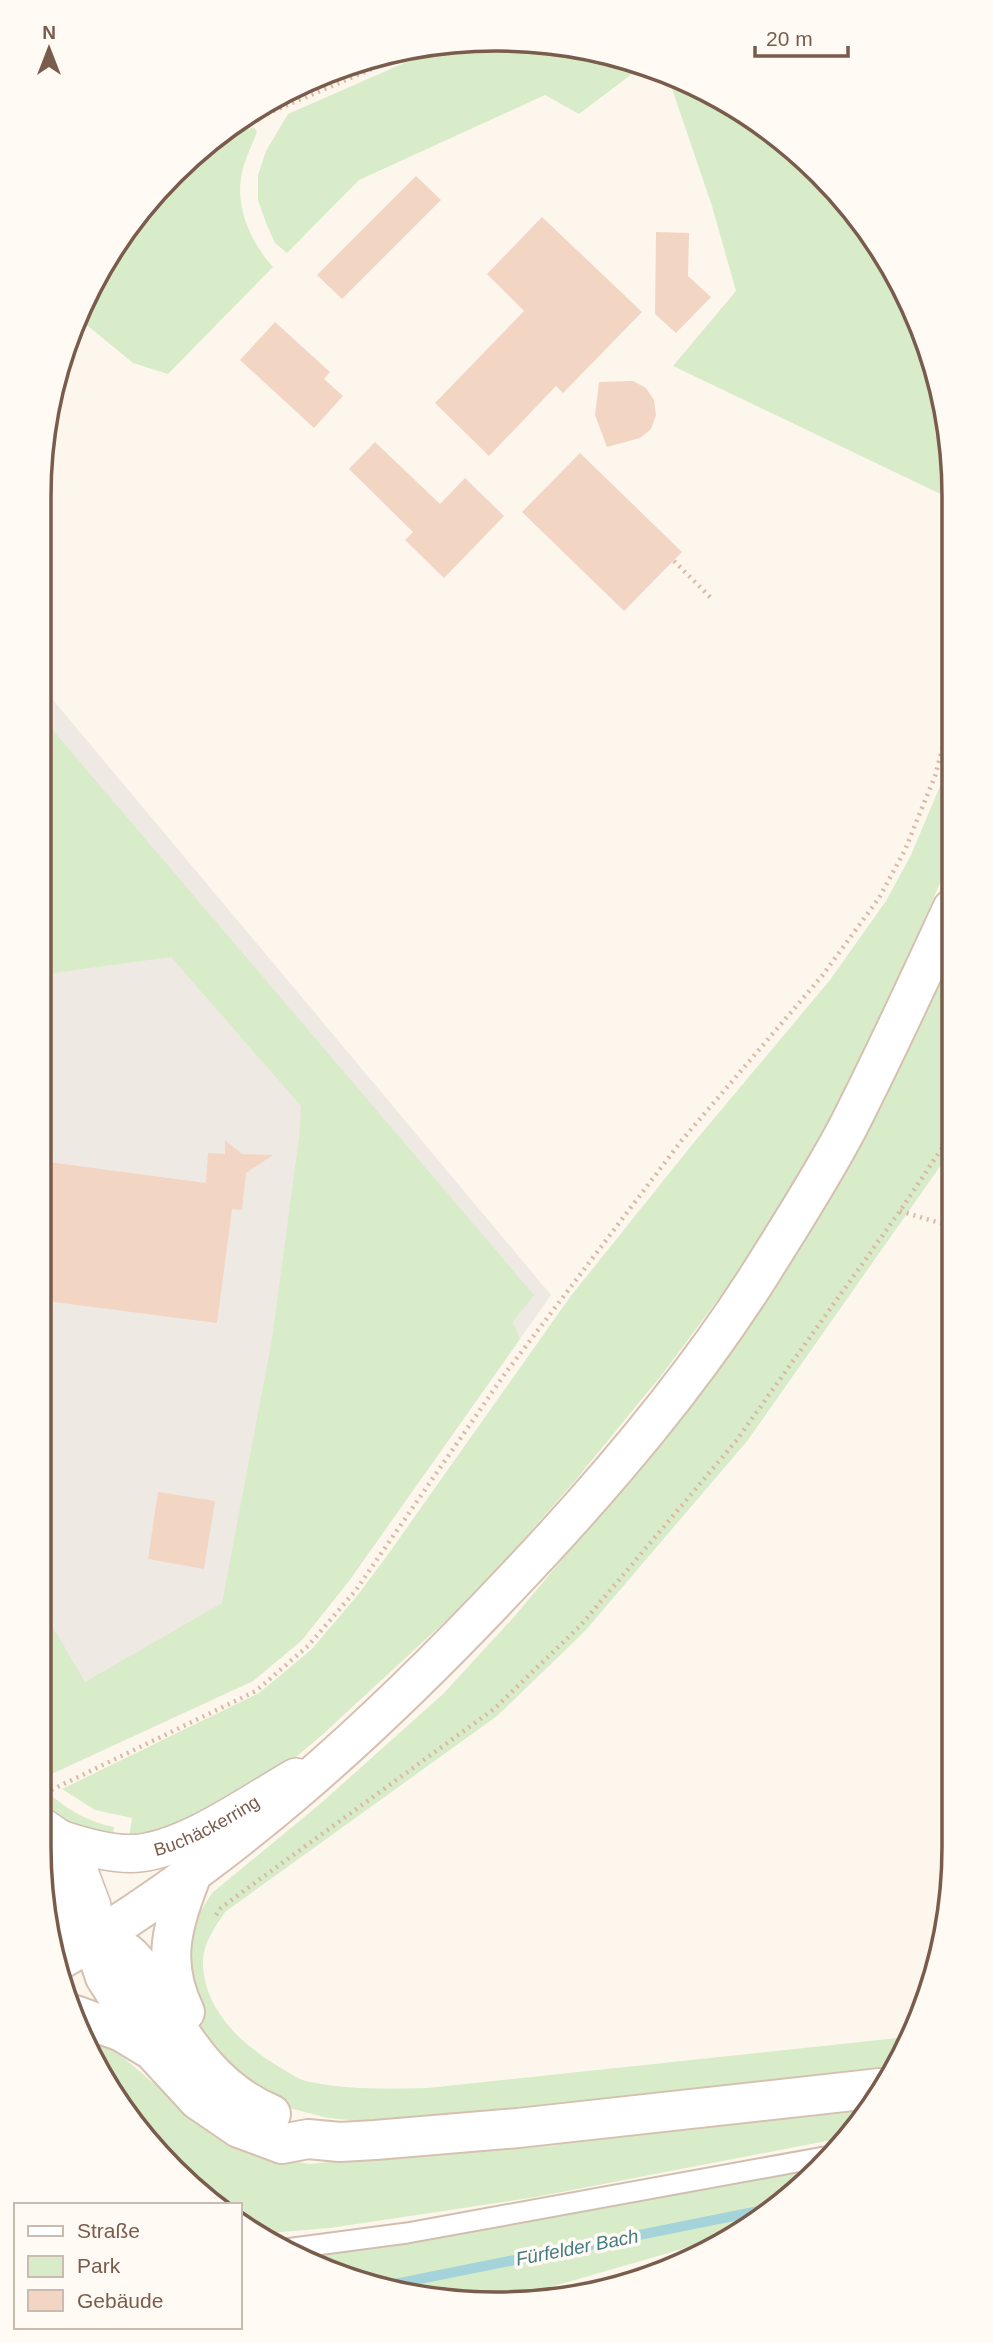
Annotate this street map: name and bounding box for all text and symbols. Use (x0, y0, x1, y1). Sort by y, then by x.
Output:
north arrow (14, 14, 84, 84)
scale bar (755, 14, 848, 58)
text: N (42, 22, 56, 43)
text: 20 m (766, 27, 813, 50)
street label: Buchäckerring (152, 1792, 263, 1860)
legend (14, 2203, 242, 2329)
text: Straße (77, 2219, 140, 2242)
water label: Fürfelder Bach (514, 2225, 640, 2270)
text: Park (77, 2254, 121, 2277)
text: Gebäude (77, 2289, 163, 2312)

